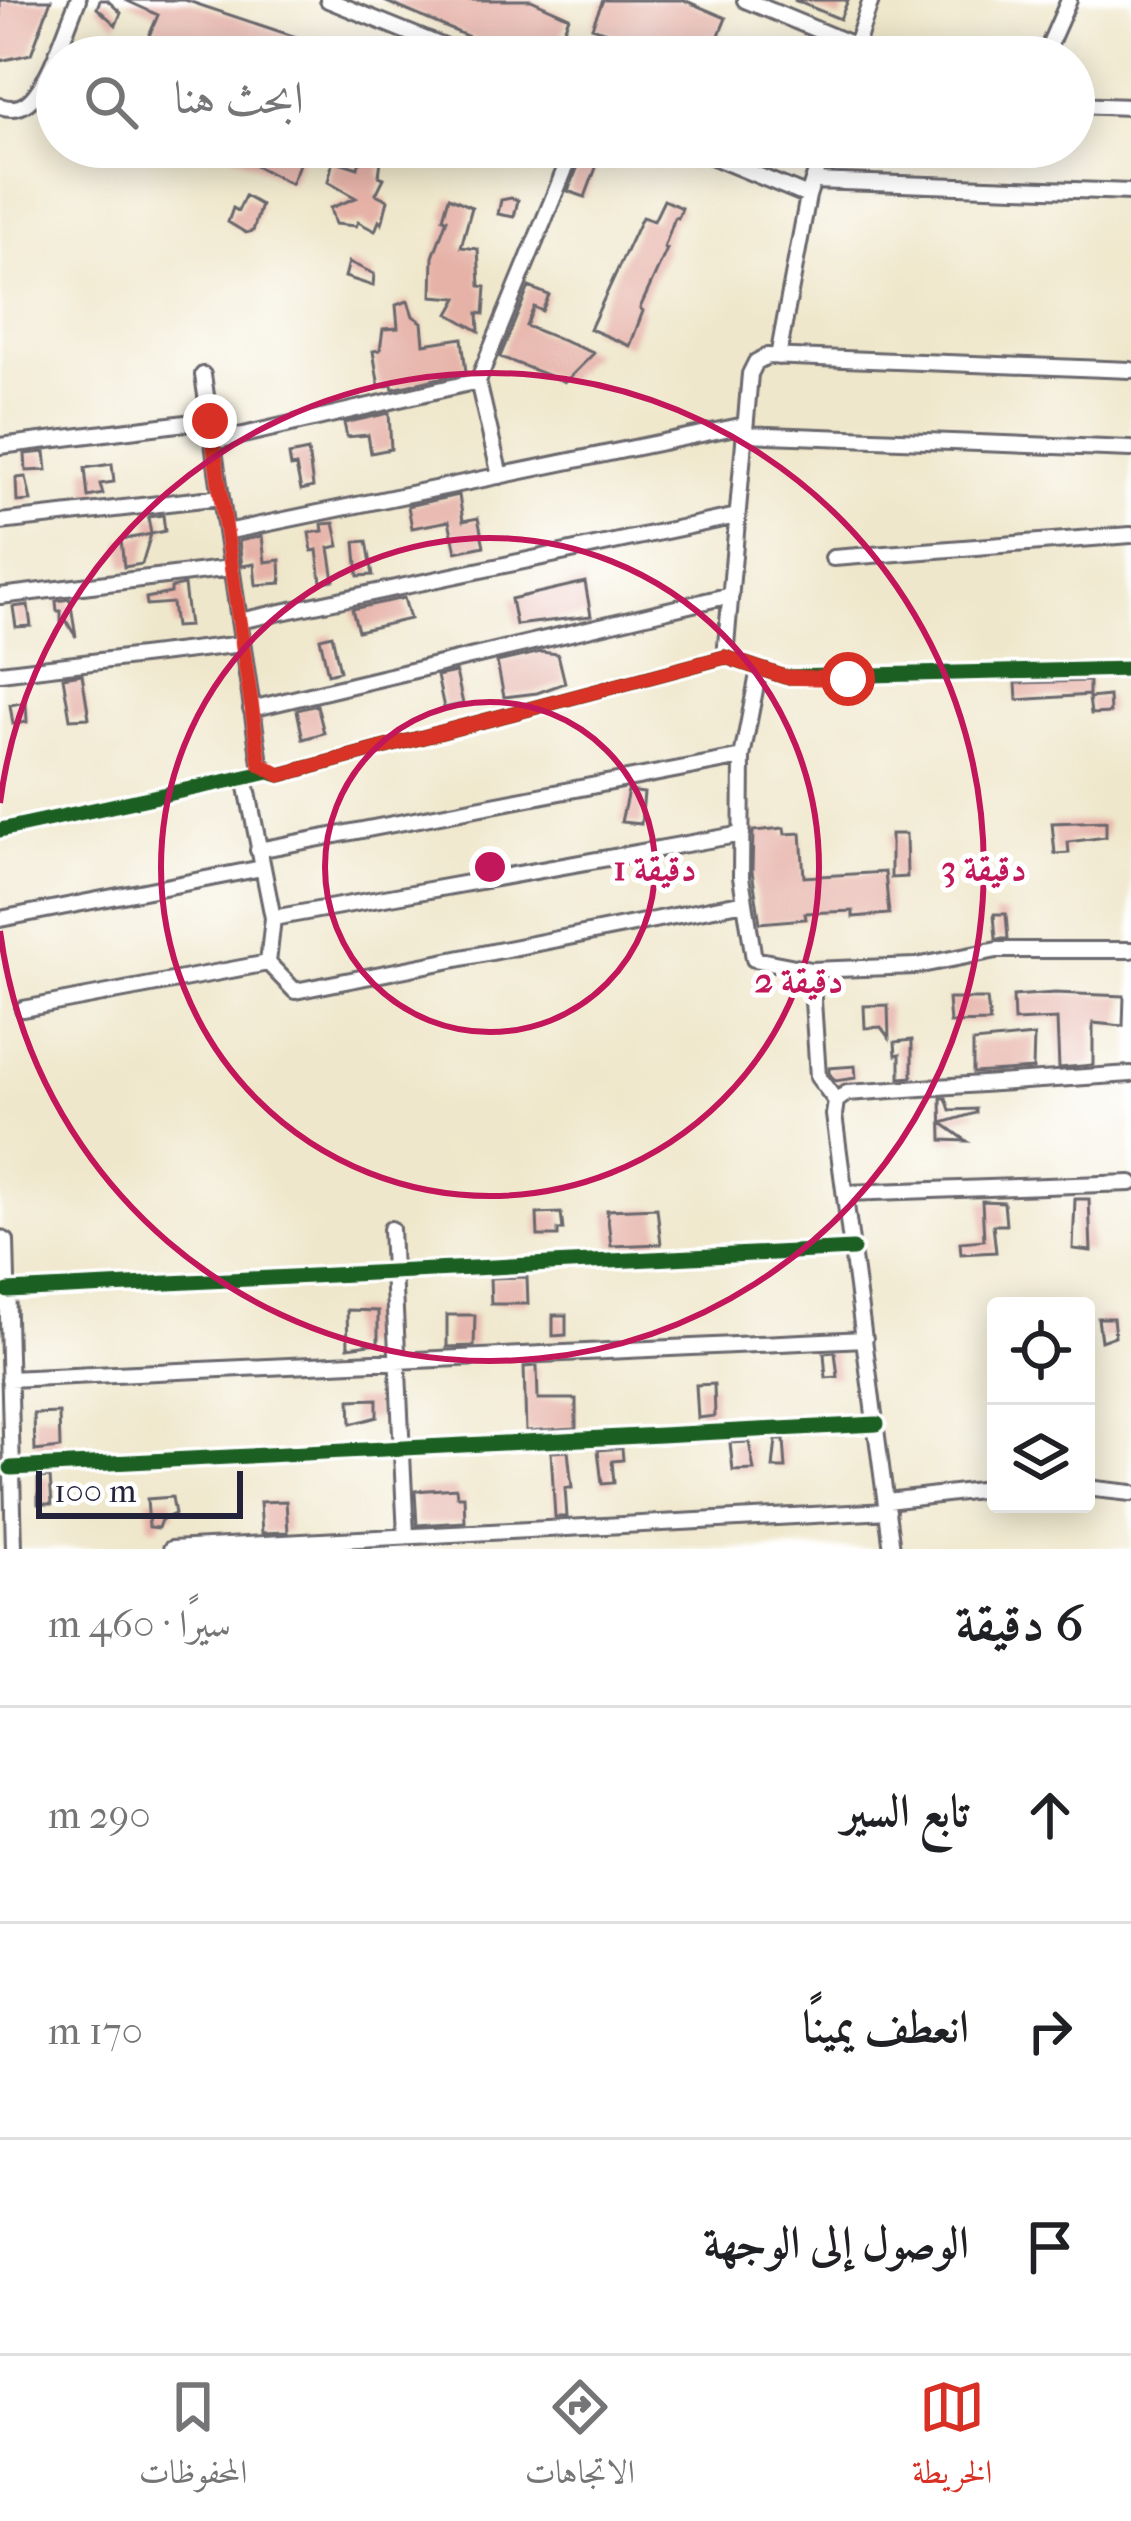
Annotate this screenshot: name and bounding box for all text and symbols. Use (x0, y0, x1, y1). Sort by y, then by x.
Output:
search box (36, 36, 1095, 168)
icon: search (78, 69, 144, 135)
text: ابحث هنا (174, 72, 304, 125)
route end (183, 394, 237, 448)
route start (821, 652, 875, 706)
centre of rings (469, 846, 511, 888)
text: 1 دقيقة (613, 847, 697, 889)
text: 3 دقيقة (941, 847, 1027, 889)
text: 2 دقيقة (754, 959, 844, 1001)
map controls (987, 1297, 1095, 1513)
button: locate (987, 1297, 1095, 1405)
button: layers (987, 1405, 1095, 1513)
scale bar (36, 1465, 243, 1518)
text: 100 m (54, 1472, 137, 1511)
text: 6 دقيقة (955, 1593, 1083, 1653)
text: سيرًا · 460 m (48, 1601, 231, 1647)
icon: ahead (1017, 1782, 1083, 1848)
text: تابع السير (842, 1785, 969, 1838)
text: 290 m (48, 1792, 151, 1838)
icon: right (1017, 1998, 1083, 2064)
text: انعطف يمينًا (803, 2001, 969, 2054)
text: 170 m (48, 2008, 143, 2054)
icon: arrive (1017, 2214, 1083, 2280)
text: الوصول إلى الوجهة (703, 2217, 969, 2270)
tab: المحفوظات (139, 2374, 247, 2504)
tab: الاتجاهات (525, 2374, 635, 2504)
tab: الخريطة (912, 2374, 992, 2504)

